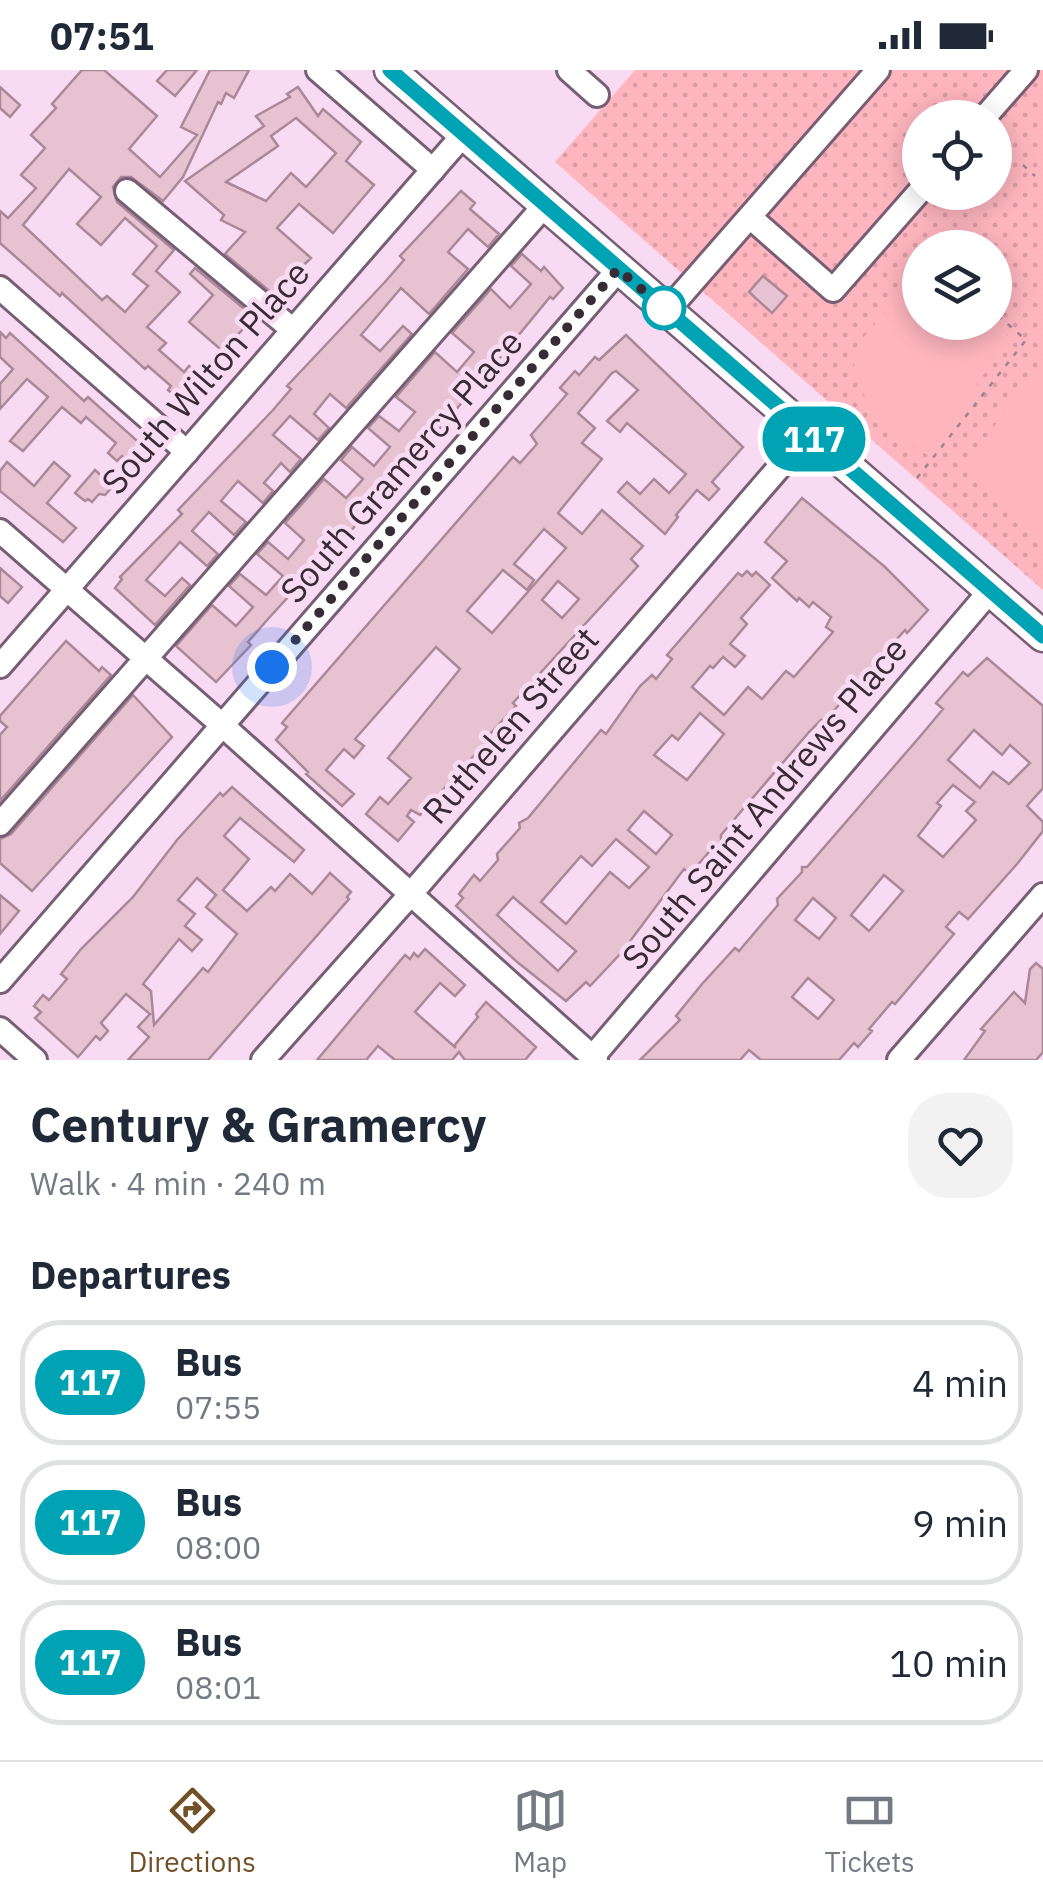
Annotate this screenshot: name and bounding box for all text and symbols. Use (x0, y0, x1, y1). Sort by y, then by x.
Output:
text: 07:51 (50, 11, 154, 60)
map controls (902, 100, 1012, 340)
button: locate (902, 100, 1012, 210)
button: layers (902, 230, 1012, 340)
street label: South Wilton Place (91, 250, 319, 504)
unlabelled marker (643, 287, 685, 329)
street label: South Gramercy Place (270, 320, 532, 612)
line badge: 117 (756, 406, 872, 472)
text: 117 (782, 416, 846, 462)
street label: Ruthelen Street (412, 617, 608, 833)
street label: South Saint Andrews Place (611, 627, 917, 979)
your location (247, 642, 297, 692)
text: Century & Gramercy (30, 1093, 486, 1155)
button: heart (908, 1093, 1013, 1198)
text: Walk · 4 min · 240 m (30, 1162, 326, 1204)
text: Departures (30, 1250, 231, 1299)
text: Bus (175, 1337, 242, 1386)
text: 4 min (912, 1358, 1008, 1407)
text: 117 (58, 1359, 122, 1405)
text: 07:55 (175, 1386, 261, 1428)
text: Bus (175, 1477, 242, 1526)
text: 9 min (912, 1498, 1008, 1547)
text: 117 (58, 1499, 122, 1545)
text: 08:00 (175, 1526, 261, 1568)
text: Bus (175, 1617, 242, 1666)
text: 10 min (889, 1638, 1008, 1687)
text: 117 (58, 1639, 122, 1685)
text: 08:01 (175, 1666, 261, 1708)
tab: Directions (128, 1783, 256, 1880)
tab: Map (513, 1783, 568, 1880)
tab: Tickets (824, 1783, 915, 1880)

